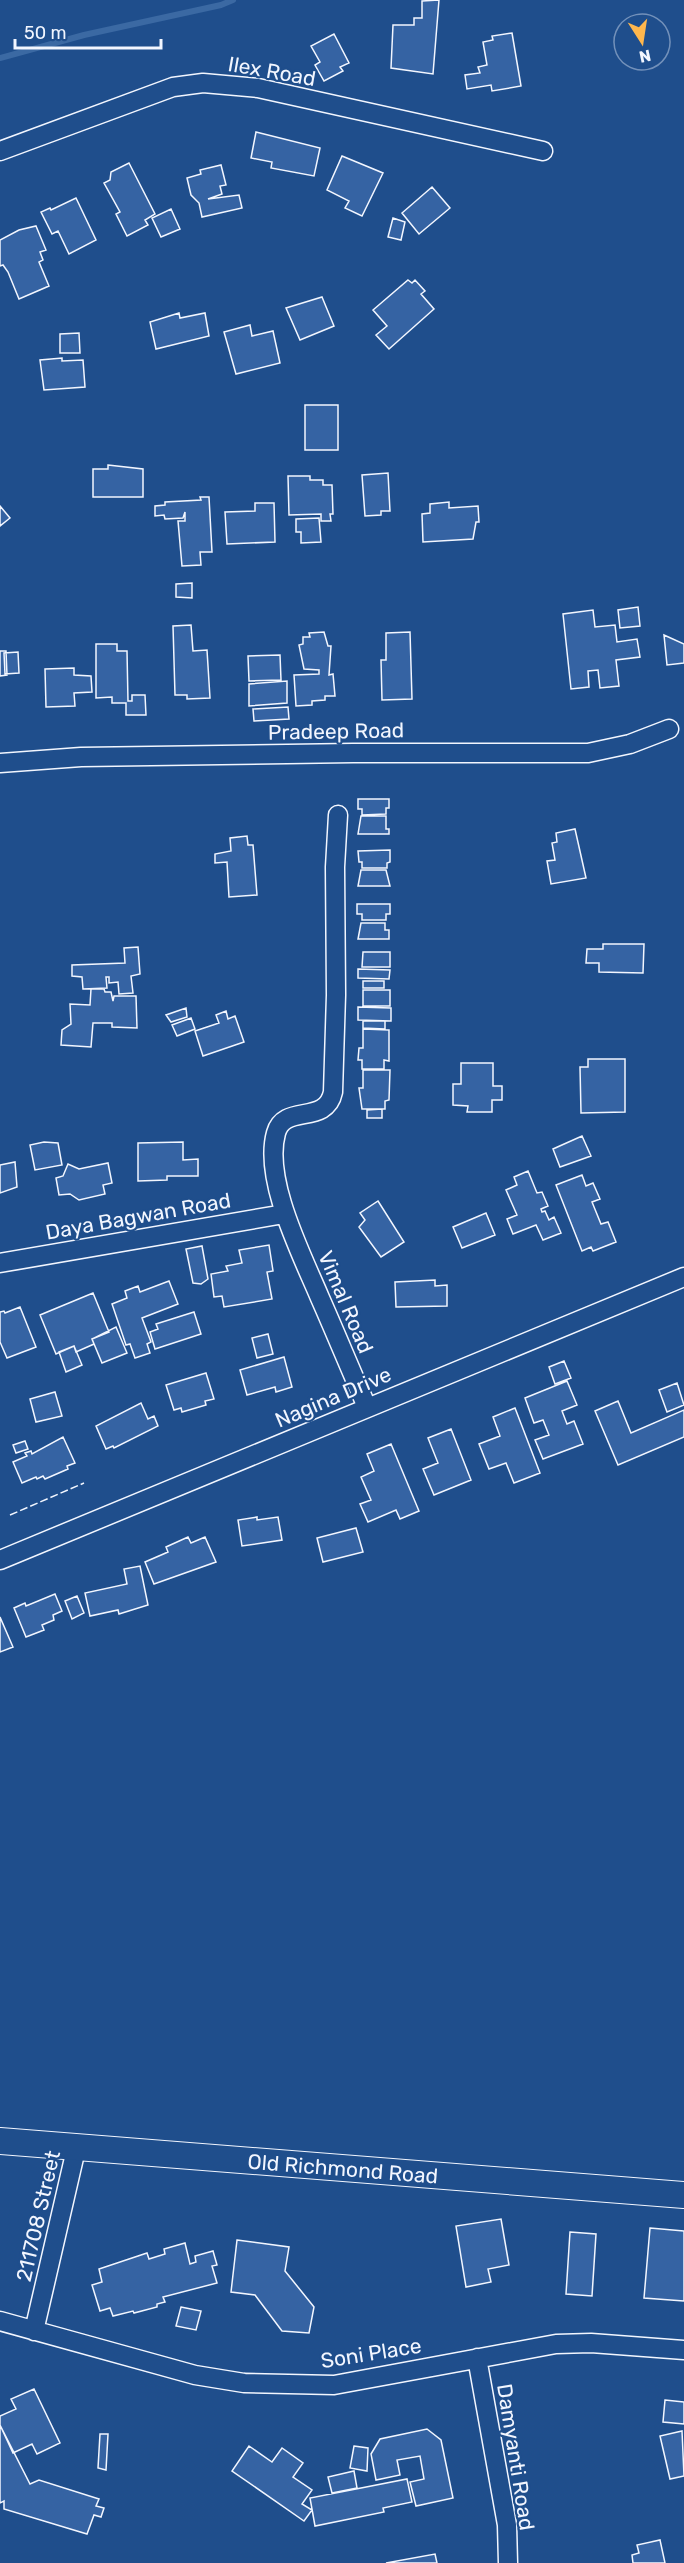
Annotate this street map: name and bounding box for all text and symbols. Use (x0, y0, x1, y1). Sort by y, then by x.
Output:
scale bar (15, 12, 160, 50)
north arrow (612, 12, 672, 72)
text: 50 m (24, 22, 67, 44)
text: N (637, 46, 653, 67)
street label: Ilex Road (226, 51, 318, 91)
street label: Pradeep Road (268, 717, 404, 745)
street label: Daya Bagwan Road (43, 1187, 233, 1245)
street label: Vimal Road (313, 1247, 379, 1357)
street label: Nagina Drive (271, 1361, 395, 1433)
street label: 211708 Street (11, 2148, 65, 2284)
street label: Old Richmond Road (247, 2148, 439, 2188)
street label: Soni Place (319, 2333, 423, 2373)
street label: Damyanti Road (492, 2382, 540, 2532)

